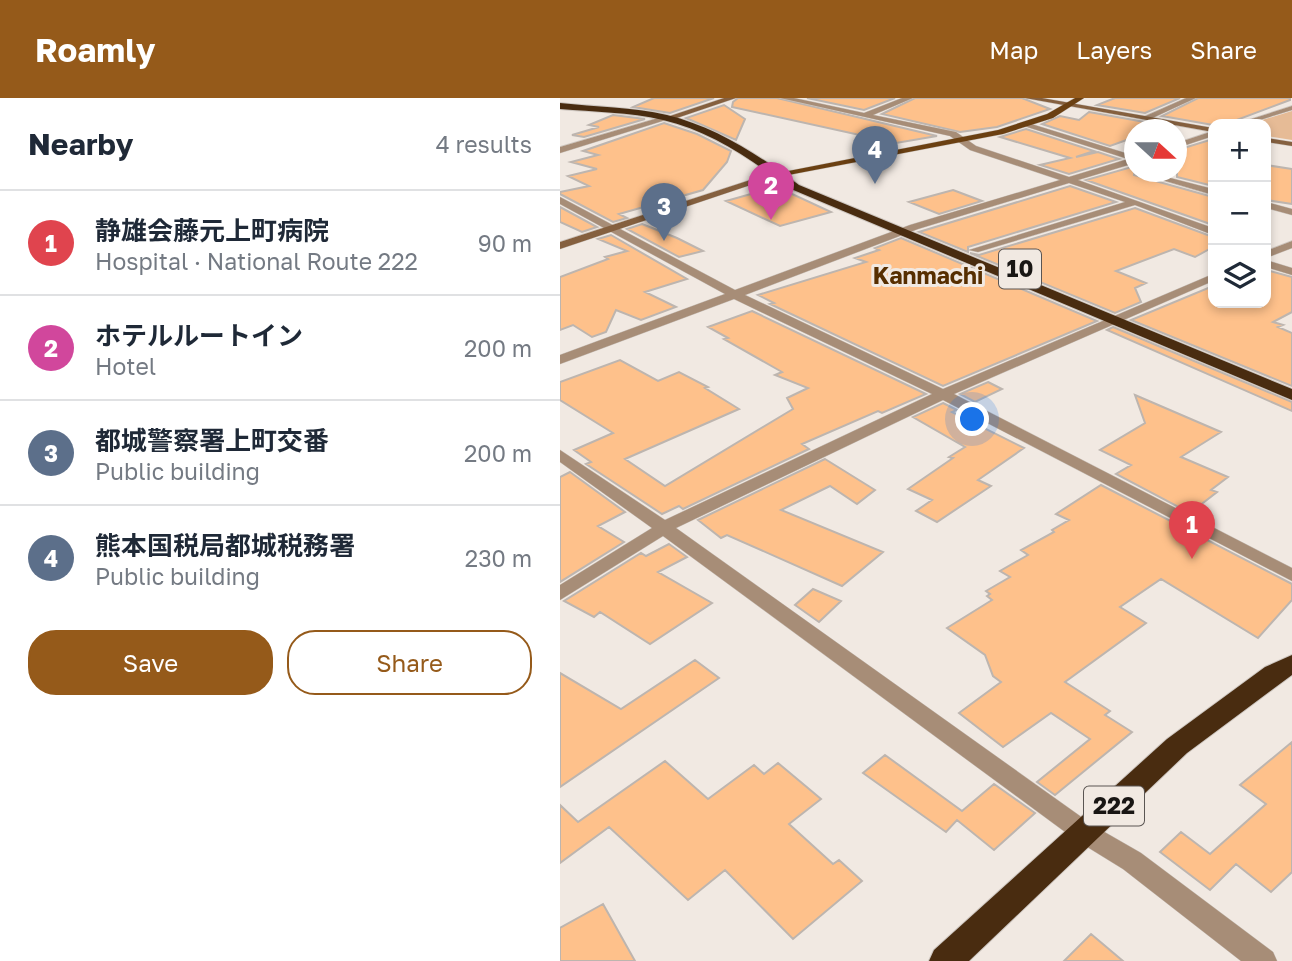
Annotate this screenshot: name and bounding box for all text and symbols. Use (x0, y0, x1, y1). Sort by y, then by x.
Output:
text: Roamly (35, 30, 155, 69)
text: Map (989, 35, 1038, 64)
text: Layers (1076, 35, 1152, 64)
text: Share (1190, 35, 1257, 64)
north arrow (1124, 119, 1187, 182)
map controls (1208, 119, 1271, 308)
button: + (1208, 119, 1271, 182)
text: Nearby (28, 126, 133, 162)
pin: 4 (852, 126, 898, 184)
text: 4 results (436, 130, 532, 158)
pin: 2 (748, 162, 794, 220)
button: − (1208, 182, 1271, 245)
pin: 3 (641, 183, 687, 241)
text: 静雄会藤元上町病院 (95, 215, 329, 246)
text: 1 (45, 229, 57, 257)
text: 90 m (478, 229, 532, 257)
button: layers (1208, 245, 1271, 308)
text: Hospital · National Route 222 (95, 247, 418, 275)
road number: 10 (999, 250, 1041, 288)
district label: Kanmachi (873, 261, 983, 289)
text: ホテルルートイン (95, 320, 303, 351)
text: 2 (44, 334, 58, 362)
text: 200 m (464, 334, 532, 362)
text: Hotel (95, 352, 156, 380)
your location (955, 402, 989, 436)
text: 都城警察署上町交番 (95, 425, 329, 456)
text: 3 (44, 439, 58, 467)
text: 200 m (464, 439, 532, 467)
text: Public building (95, 457, 260, 485)
pin: 1 (1169, 501, 1215, 559)
text: 熊本国税局都城税務署 (95, 530, 355, 561)
text: 4 (44, 544, 58, 572)
text: 230 m (465, 544, 532, 572)
text: Public building (95, 562, 260, 590)
button: Save (28, 630, 273, 695)
button: Share (287, 630, 532, 695)
road number: 222 (1084, 786, 1144, 826)

